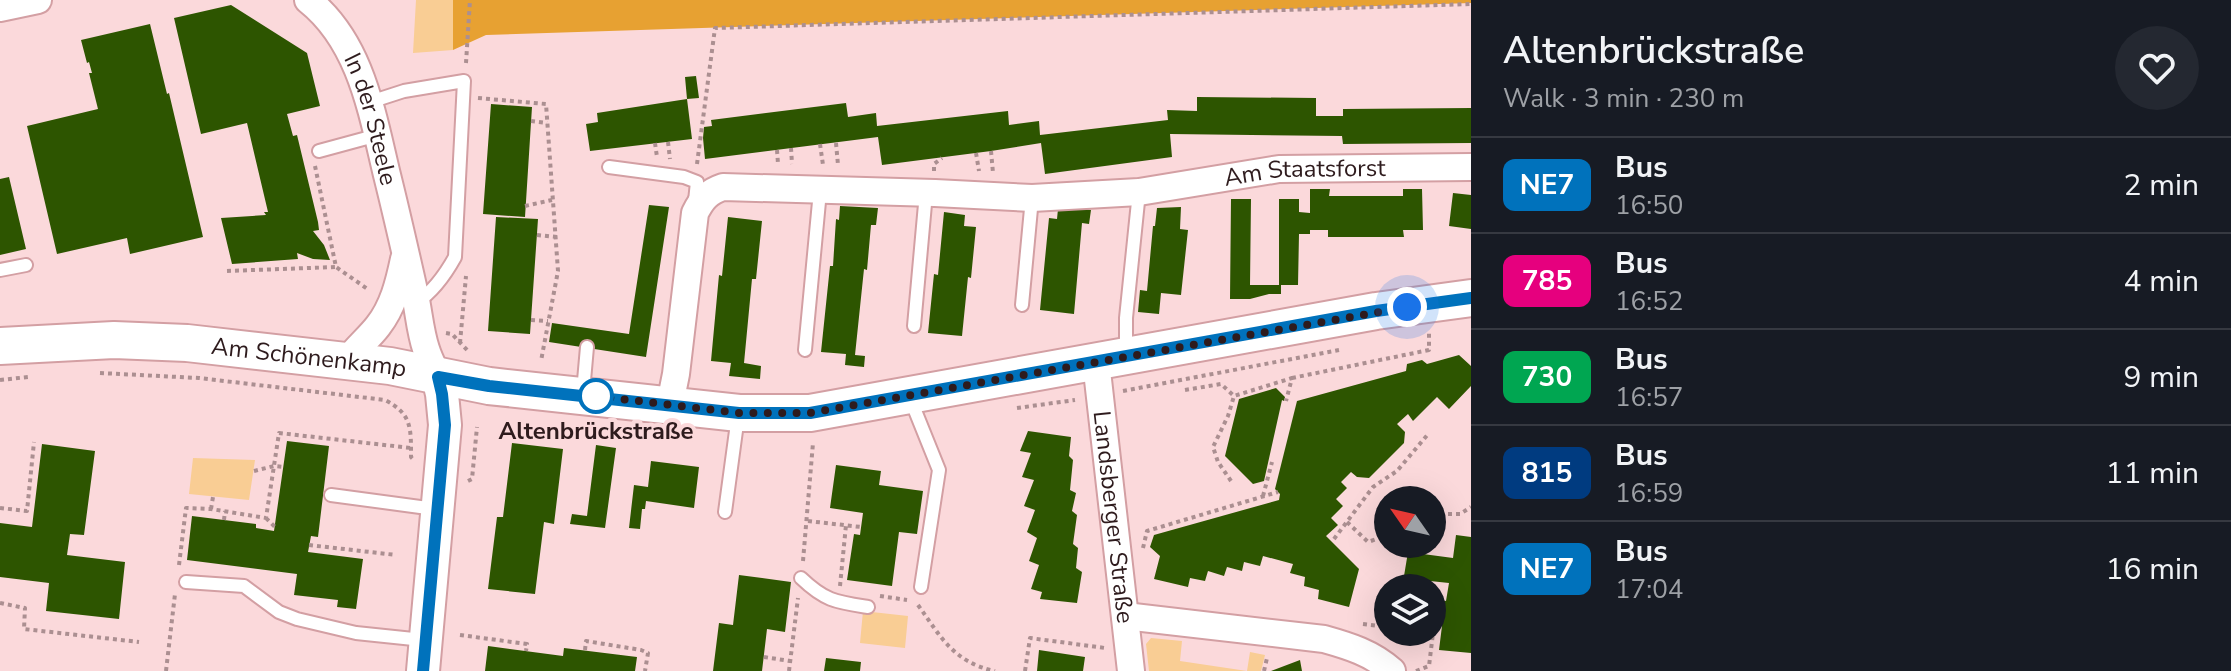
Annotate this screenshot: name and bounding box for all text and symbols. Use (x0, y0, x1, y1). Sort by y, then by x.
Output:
text: Altenbrückstraße (1503, 25, 1804, 76)
button: heart (2115, 26, 2199, 110)
street label: In der Steele (337, 48, 405, 189)
text: Walk · 3 min · 230 m (1503, 81, 1744, 116)
text: Bus (1615, 147, 1668, 188)
street label: Am Staatsforst (1222, 152, 1386, 194)
text: 2 min (2124, 165, 2199, 206)
text: NE7 (1520, 166, 1574, 204)
text: 16:50 (1615, 188, 1683, 223)
text: Bus (1615, 243, 1668, 284)
text: 4 min (2124, 261, 2199, 302)
text: 785 (1522, 262, 1572, 300)
text: 16:52 (1615, 284, 1683, 319)
your location (1387, 287, 1427, 327)
street label: Am Schönenkamp (210, 330, 409, 385)
text: Bus (1615, 339, 1668, 380)
text: 9 min (2124, 357, 2199, 398)
text: 730 (1522, 358, 1572, 396)
marker: Altenbrückstraße (579, 379, 613, 413)
text: 16:57 (1615, 380, 1683, 415)
street label: Landsberger Straße (1086, 409, 1141, 625)
place label: Altenbrückstraße (499, 415, 693, 447)
text: Bus (1615, 435, 1668, 476)
text: 11 min (2106, 453, 2199, 494)
text: 815 (1522, 454, 1572, 492)
text: 16:59 (1615, 476, 1683, 511)
north arrow (1374, 486, 1446, 558)
map controls (1374, 486, 1446, 646)
text: Bus (1615, 531, 1668, 572)
text: 16 min (2106, 549, 2199, 590)
text: NE7 (1520, 550, 1574, 588)
text: 17:04 (1615, 572, 1683, 607)
button: layers (1374, 574, 1446, 646)

